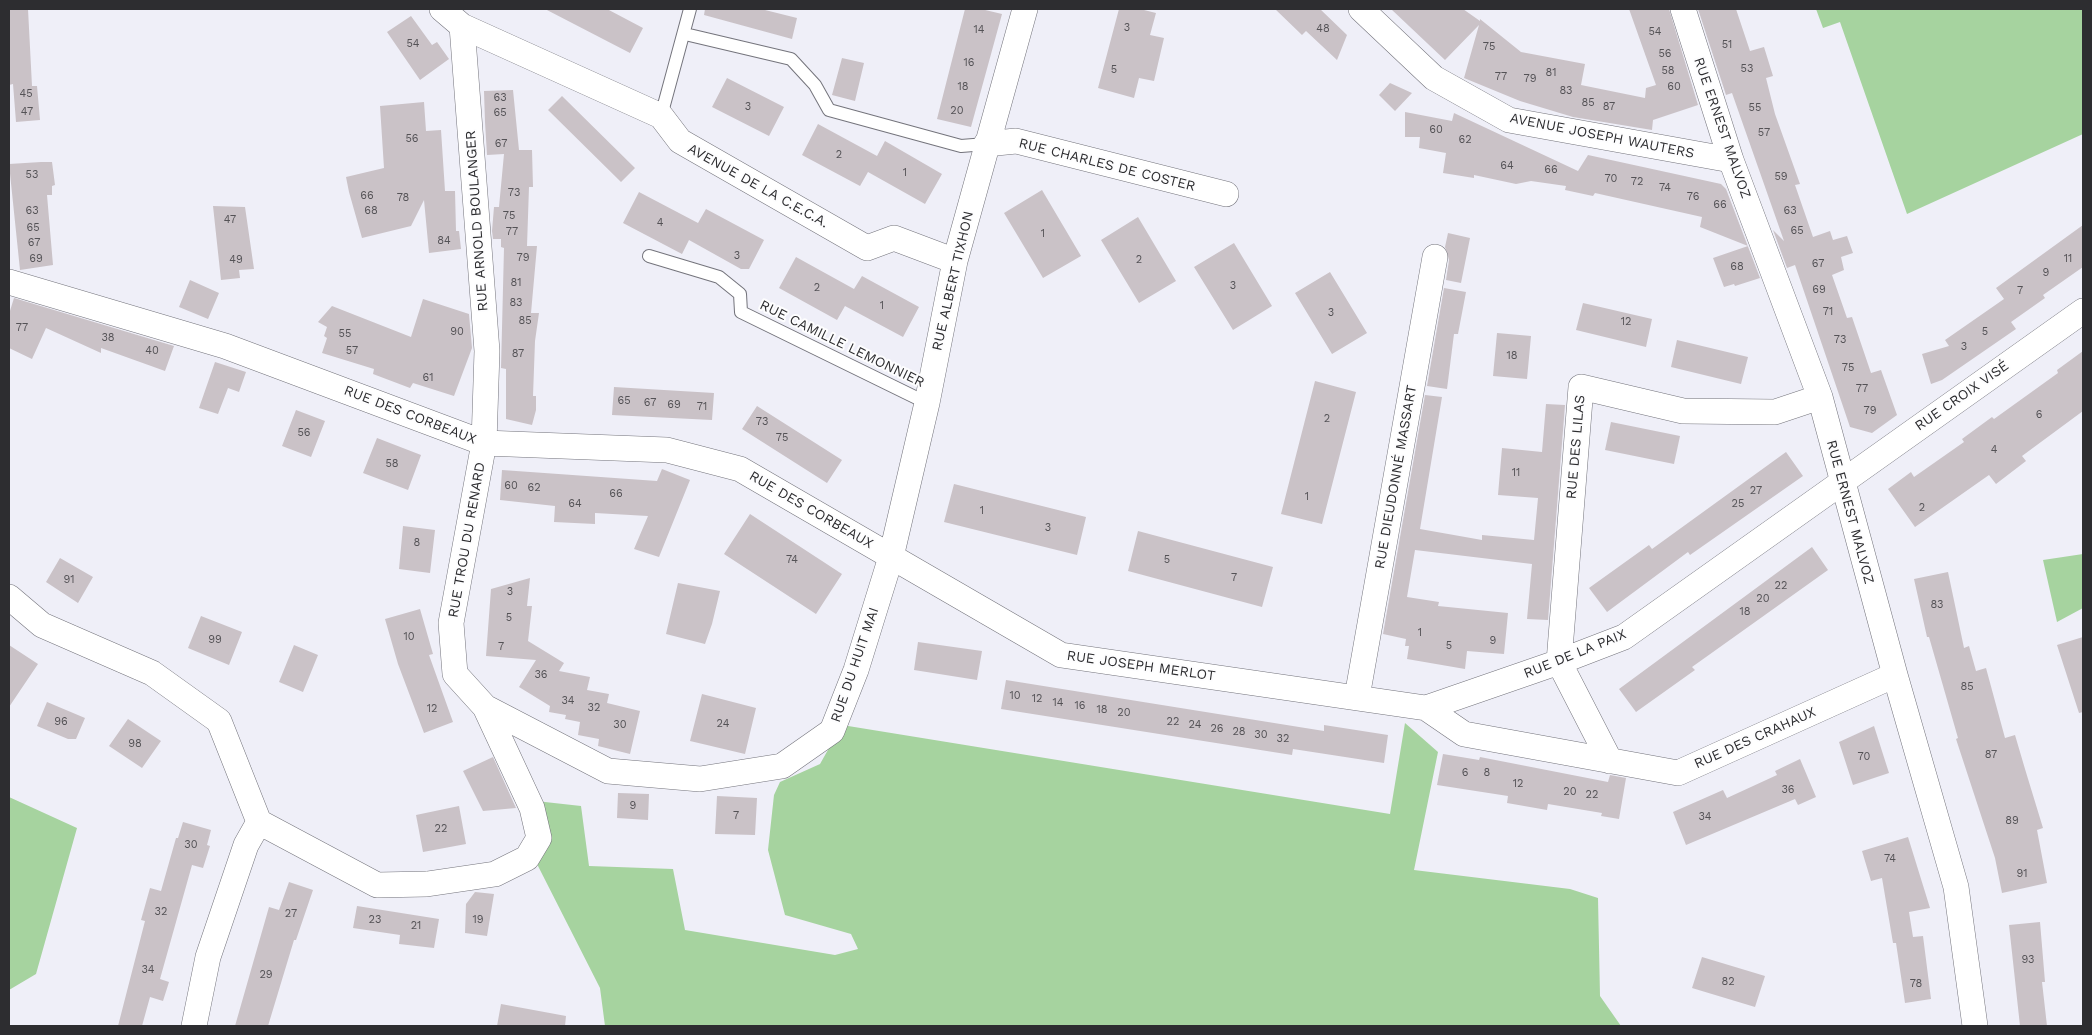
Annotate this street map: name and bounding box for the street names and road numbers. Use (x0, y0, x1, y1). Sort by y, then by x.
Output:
street label: RUE ERNEST MALVOZ (1690, 55, 1754, 201)
street label: AVENUE JOSEPH WAUTERS (1508, 110, 1696, 162)
street label: RUE ARNOLD BOULANGER (462, 130, 492, 312)
street label: RUE CHARLES DE COSTER (1017, 135, 1197, 195)
street label: AVENUE DE LA C.E.C.A. (685, 140, 831, 232)
street label: RUE ALBERT TIXHON (929, 209, 977, 353)
street label: RUE CAMILLE LEMONNIER (757, 297, 927, 391)
street label: RUE CROIX VISÉ (1912, 357, 2012, 435)
street label: RUE DES CORBEAUX (341, 382, 479, 448)
street label: RUE DIEUDONNÉ MASSART (1372, 384, 1420, 570)
street label: RUE DES LILAS (1563, 394, 1589, 500)
street label: RUE ERNEST MALVOZ (1823, 438, 1877, 586)
street label: RUE TROU DU RENARD (445, 461, 489, 619)
street label: RUE DES CORBEAUX (746, 468, 876, 552)
street label: RUE DU HUIT MAI (827, 605, 883, 725)
street label: RUE DE LA PAIX (1521, 626, 1629, 682)
street label: RUE JOSEPH MERLOT (1066, 647, 1216, 685)
street label: RUE DES CRAHAUX (1692, 704, 1818, 772)

